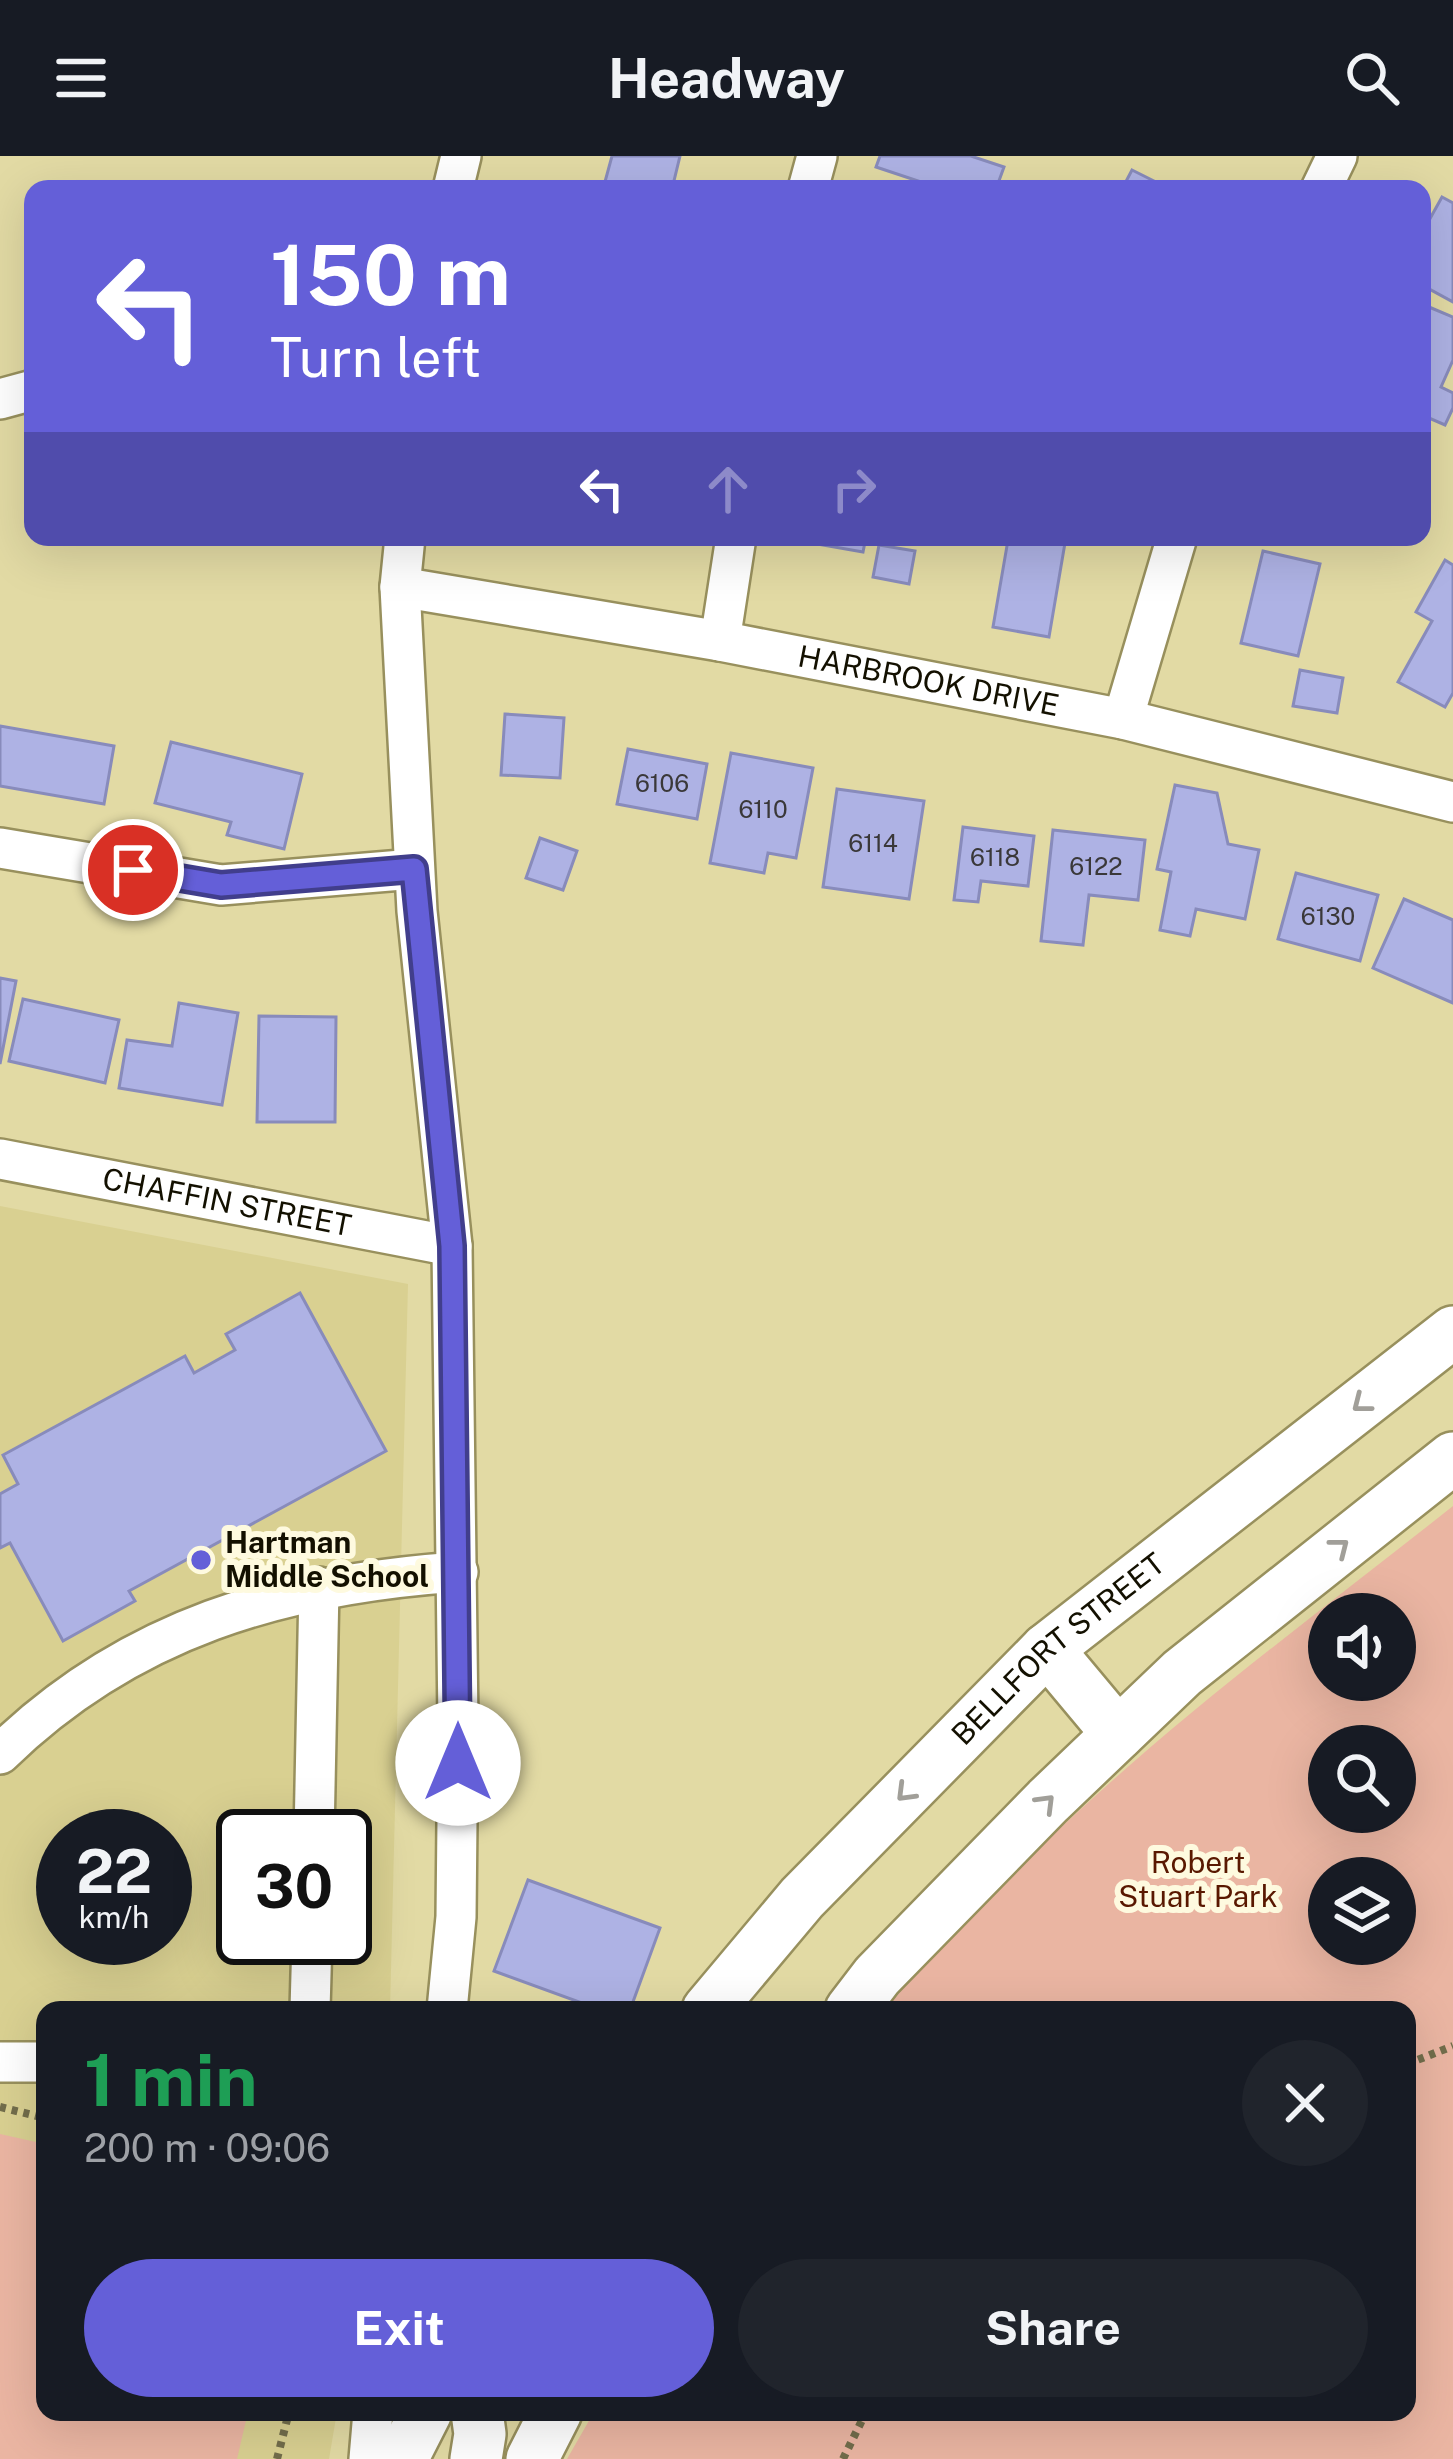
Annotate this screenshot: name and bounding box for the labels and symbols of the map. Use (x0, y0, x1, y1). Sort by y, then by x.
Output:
street label: HARBROOK DRIVE (795, 638, 1062, 723)
house number: 6106 (635, 769, 689, 797)
house number: 6110 (738, 795, 788, 823)
pin (82, 819, 184, 921)
house number: 6114 (848, 829, 898, 857)
house number: 6118 (970, 843, 1020, 871)
house number: 6122 (1069, 852, 1123, 880)
house number: 6130 (1301, 902, 1355, 930)
street label: CHAFFIN STREET (100, 1160, 355, 1243)
one-way arrow (1352, 1390, 1374, 1411)
place label: Hartman Middle School (225, 1524, 429, 1594)
one-way arrow (1327, 1540, 1349, 1562)
street label: BELLFORT STREET (944, 1545, 1172, 1752)
marker: Hartman Middle School (188, 1547, 214, 1573)
position arrow (395, 1700, 521, 1826)
one-way arrow (897, 1779, 919, 1801)
one-way arrow (1032, 1795, 1054, 1817)
speed limit sign: 30 (216, 1809, 372, 1965)
park label: Robert Stuart Park (1118, 1844, 1278, 1914)

